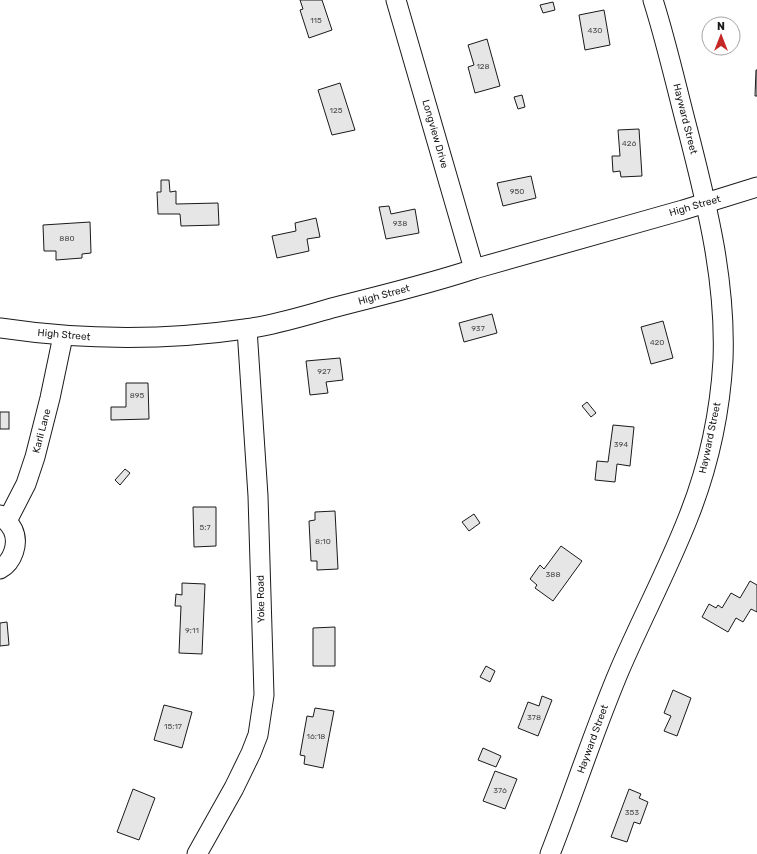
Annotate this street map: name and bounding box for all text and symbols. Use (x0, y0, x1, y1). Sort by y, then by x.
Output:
house number: 115 (310, 16, 322, 25)
north arrow (701, 16, 741, 56)
text: N (717, 20, 725, 33)
house number: 430 (588, 26, 602, 35)
house number: 128 (476, 62, 490, 71)
street label: Hayward Street (670, 82, 700, 156)
street label: Longview Drive (419, 98, 451, 170)
house number: 125 (330, 106, 343, 115)
house number: 426 (622, 139, 636, 148)
house number: 950 (510, 187, 524, 196)
street label: High Street (668, 193, 722, 219)
house number: 938 (393, 219, 407, 228)
house number: 880 (59, 234, 75, 243)
street label: High Street (357, 282, 411, 308)
house number: 937 (471, 324, 485, 333)
street label: High Street (37, 327, 91, 343)
house number: 420 (650, 338, 664, 347)
house number: 927 (317, 367, 331, 376)
house number: 895 (130, 391, 145, 400)
street label: Hayward Street (697, 401, 723, 475)
street label: Karli Lane (30, 407, 54, 454)
house number: 394 (614, 440, 628, 449)
house number: 5;7 (199, 523, 211, 532)
house number: 8;10 (315, 537, 331, 546)
house number: 388 (546, 570, 560, 579)
street label: Yoke Road (255, 575, 267, 623)
house number: 9;11 (185, 626, 199, 635)
street label: Hayward Street (575, 703, 611, 775)
house number: 378 (527, 713, 541, 722)
house number: 15;17 (164, 722, 182, 731)
house number: 16;18 (307, 732, 325, 741)
house number: 376 (493, 786, 507, 795)
house number: 353 (625, 808, 639, 817)

